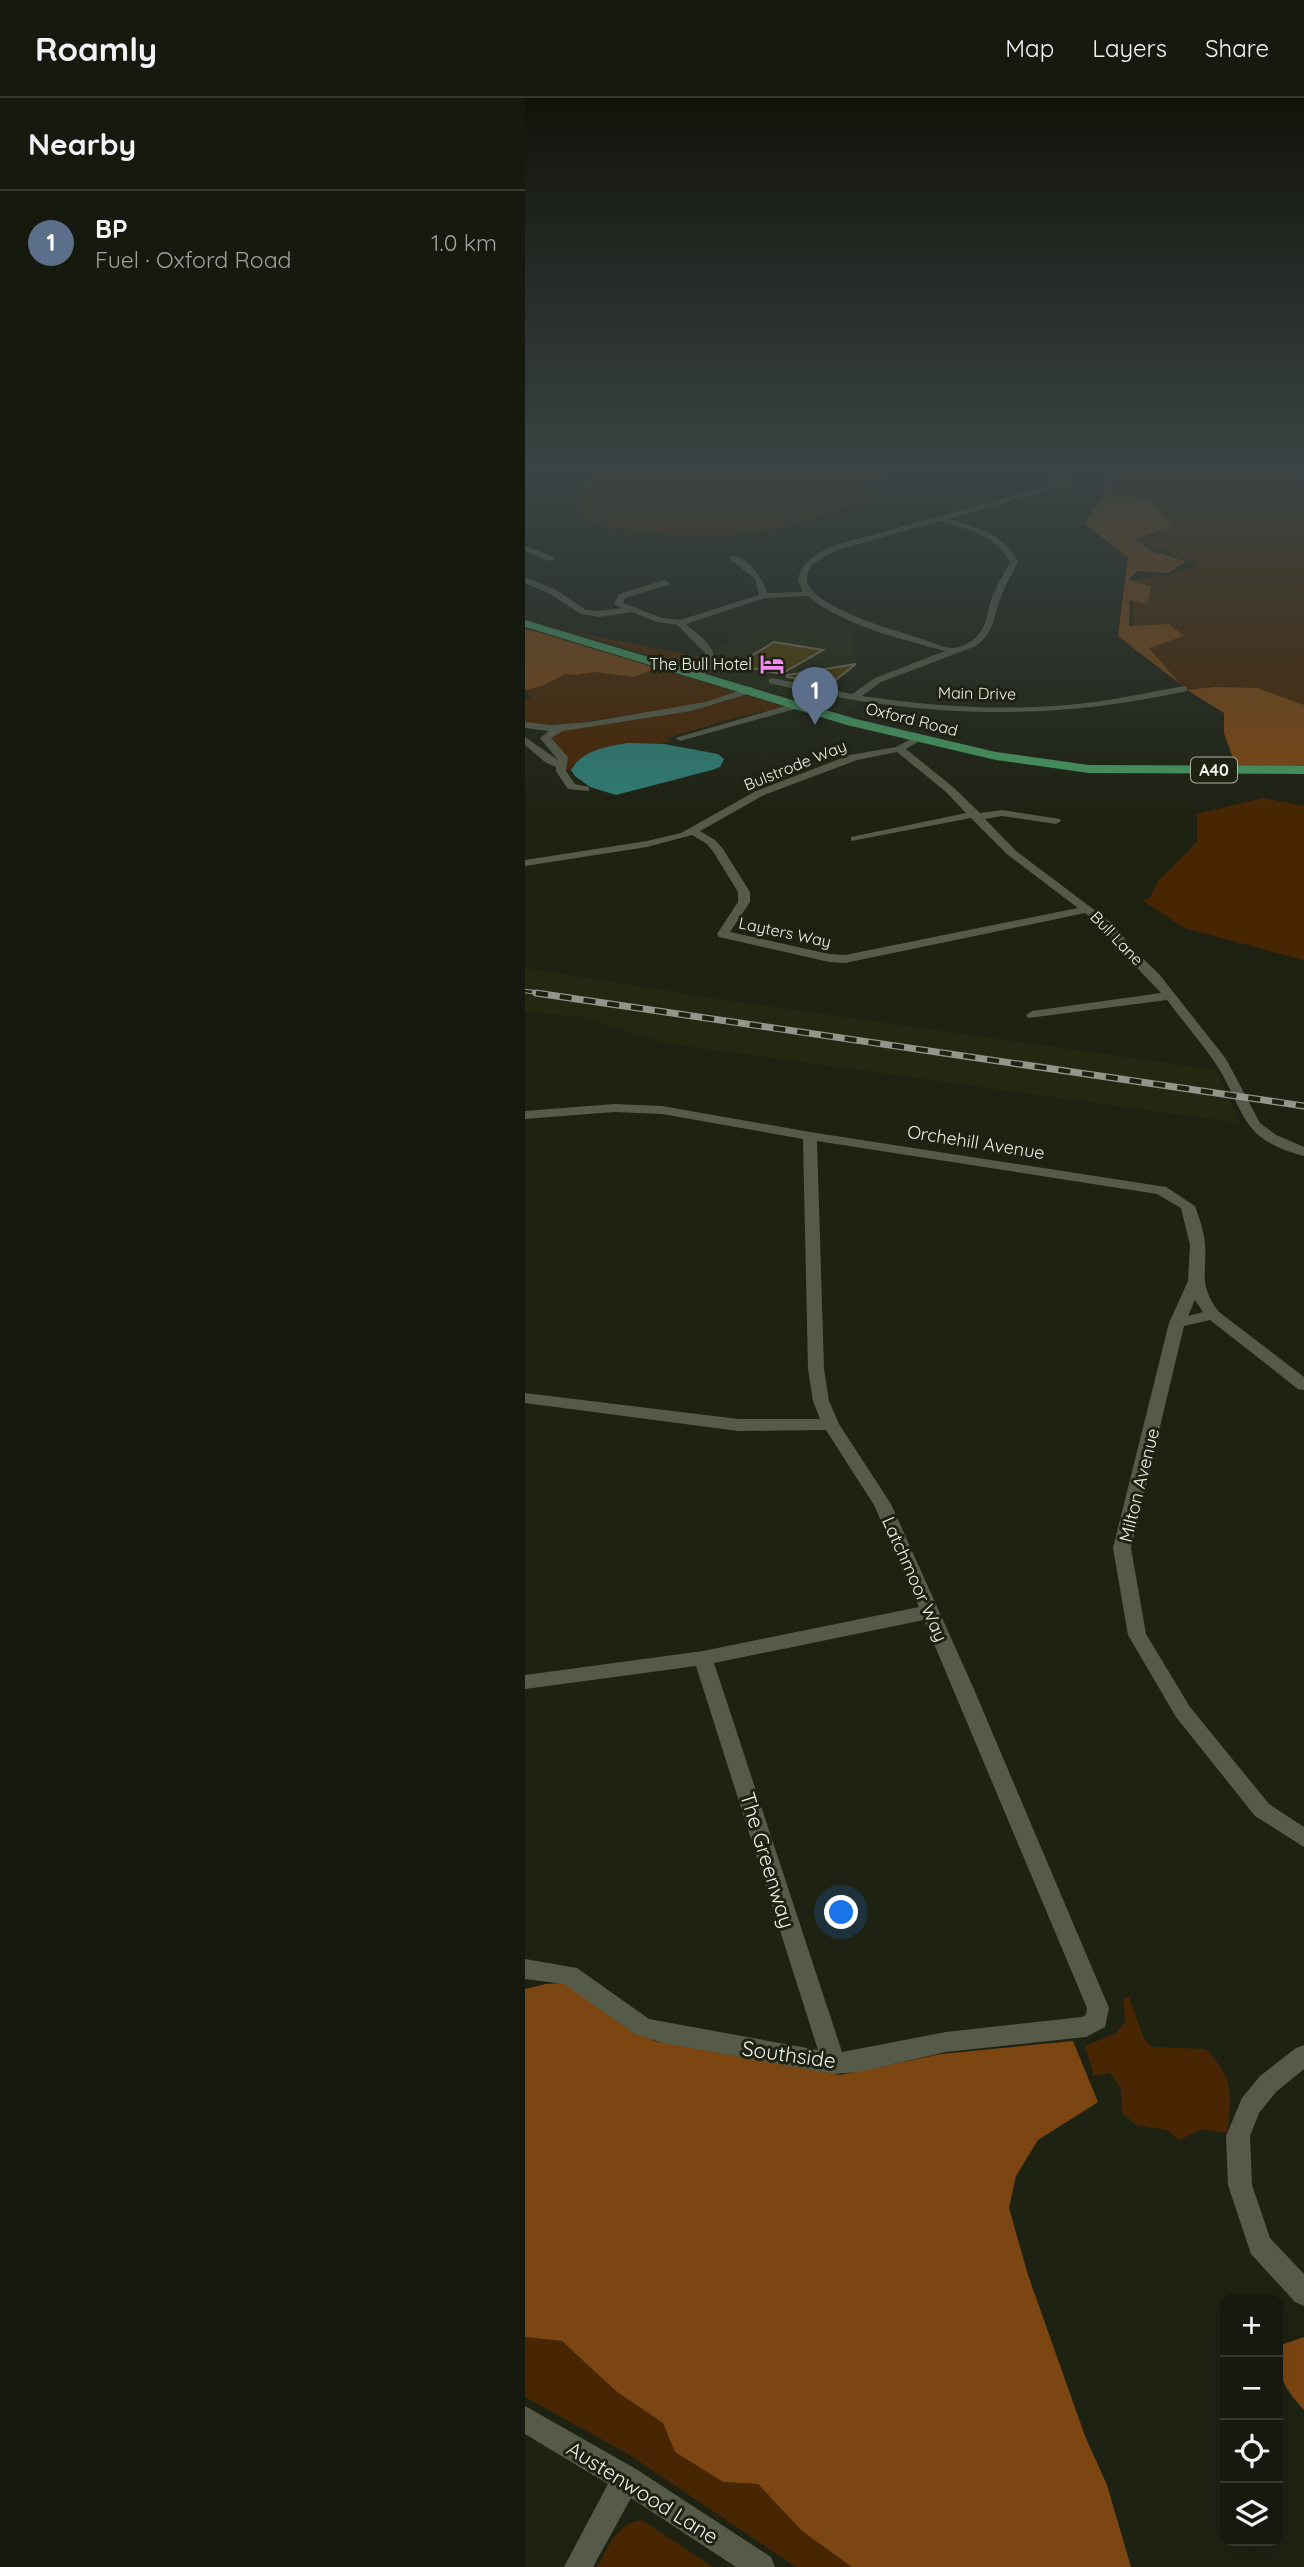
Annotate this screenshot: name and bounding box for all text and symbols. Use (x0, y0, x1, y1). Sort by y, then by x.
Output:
text: Roamly (35, 28, 157, 69)
text: Map (1005, 33, 1054, 63)
text: Layers (1092, 33, 1167, 63)
text: Share (1205, 33, 1269, 63)
text: Nearby (28, 125, 136, 163)
text: BP (95, 212, 128, 245)
text: 1 (47, 228, 55, 257)
text: 1.0 km (431, 228, 497, 257)
text: Fuel · Oxford Road (95, 245, 292, 274)
hotel icon: The Bull Hotel (758, 650, 786, 678)
place label: The Bull Hotel (649, 654, 752, 674)
pin: 1 (792, 667, 838, 725)
street label: Main Drive (938, 682, 1016, 704)
street label: Oxford Road (864, 698, 960, 740)
street label: Bulstrode Way (741, 735, 849, 795)
road number: A40 (1191, 758, 1237, 782)
street label: Bull Lane (1086, 907, 1148, 969)
street label: Layters Way (737, 912, 833, 952)
street label: Orchehill Avenue (906, 1120, 1046, 1164)
street label: Milton Avenue (1114, 1426, 1164, 1544)
street label: Latchmoor Way (877, 1513, 953, 1645)
street label: The Greenway (735, 1789, 801, 1931)
your location (824, 1895, 858, 1929)
street label: Southside (740, 2035, 838, 2073)
map controls (1220, 2294, 1283, 2546)
button: + (1220, 2294, 1283, 2357)
button: − (1220, 2357, 1283, 2420)
button: locate (1220, 2420, 1283, 2483)
street label: Austenwood Lane (562, 2435, 724, 2549)
button: layers (1220, 2483, 1283, 2546)

